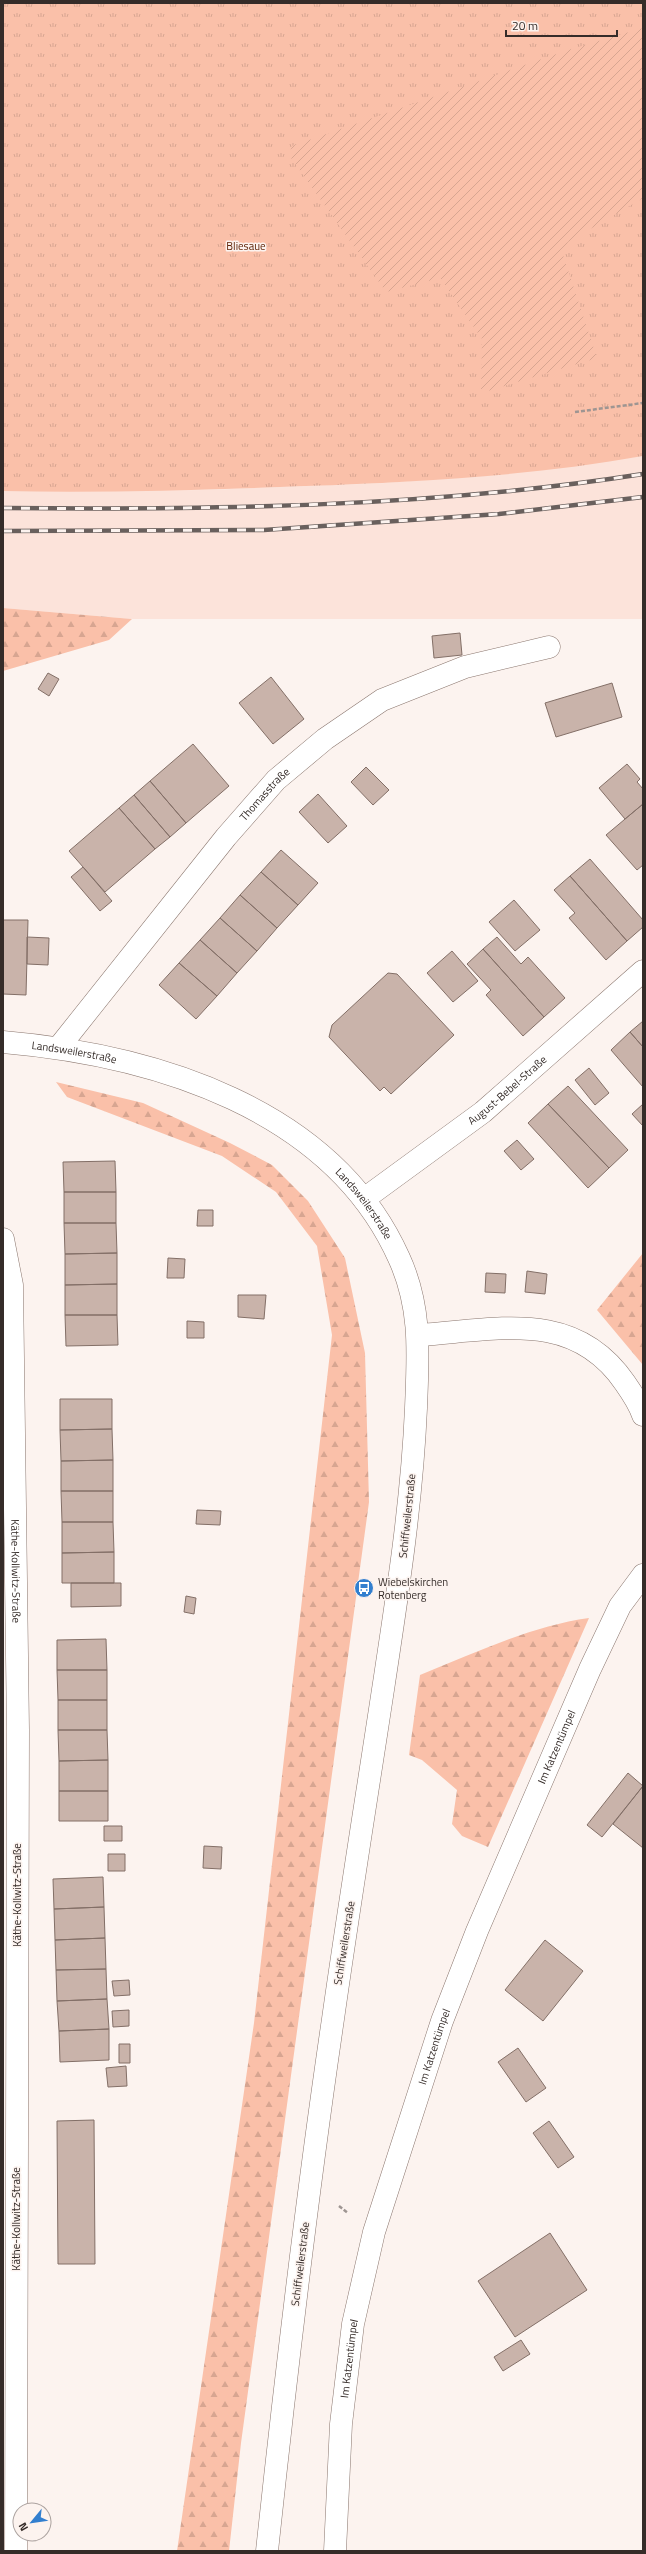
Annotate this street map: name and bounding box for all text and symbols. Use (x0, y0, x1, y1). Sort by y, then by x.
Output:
scale bar (506, 12, 617, 38)
text: 20 m (512, 16, 538, 35)
park label: Bliesaue (226, 238, 266, 254)
street label: Thomasstraße (236, 764, 293, 824)
street label: Landsweilerstraße (31, 1037, 119, 1067)
street label: August-Bebel-Straße (465, 1051, 550, 1129)
street label: Landsweilerstraße (332, 1164, 396, 1242)
street label: Schiffweilerstraße (395, 1473, 419, 1559)
street label: Käthe-Kollwitz-Straße (7, 1519, 25, 1624)
place label: Wiebelskirchen Rotenberg (378, 1574, 448, 1603)
bus stop icon: Wiebelskirchen Rotenberg (353, 1577, 375, 1599)
street label: Im Katzentümpel (533, 1707, 579, 1786)
street label: Käthe-Kollwitz-Straße (9, 1843, 25, 1947)
street label: Schiffweilerstraße (329, 1899, 359, 1986)
street label: Im Katzentümpel (414, 2006, 454, 2087)
street label: Käthe-Kollwitz-Straße (8, 2167, 24, 2271)
street label: Schiffweilerstraße (287, 2221, 313, 2307)
street label: Im Katzentümpel (336, 2318, 362, 2399)
north arrow (12, 2502, 52, 2542)
text: N (14, 2520, 32, 2534)

